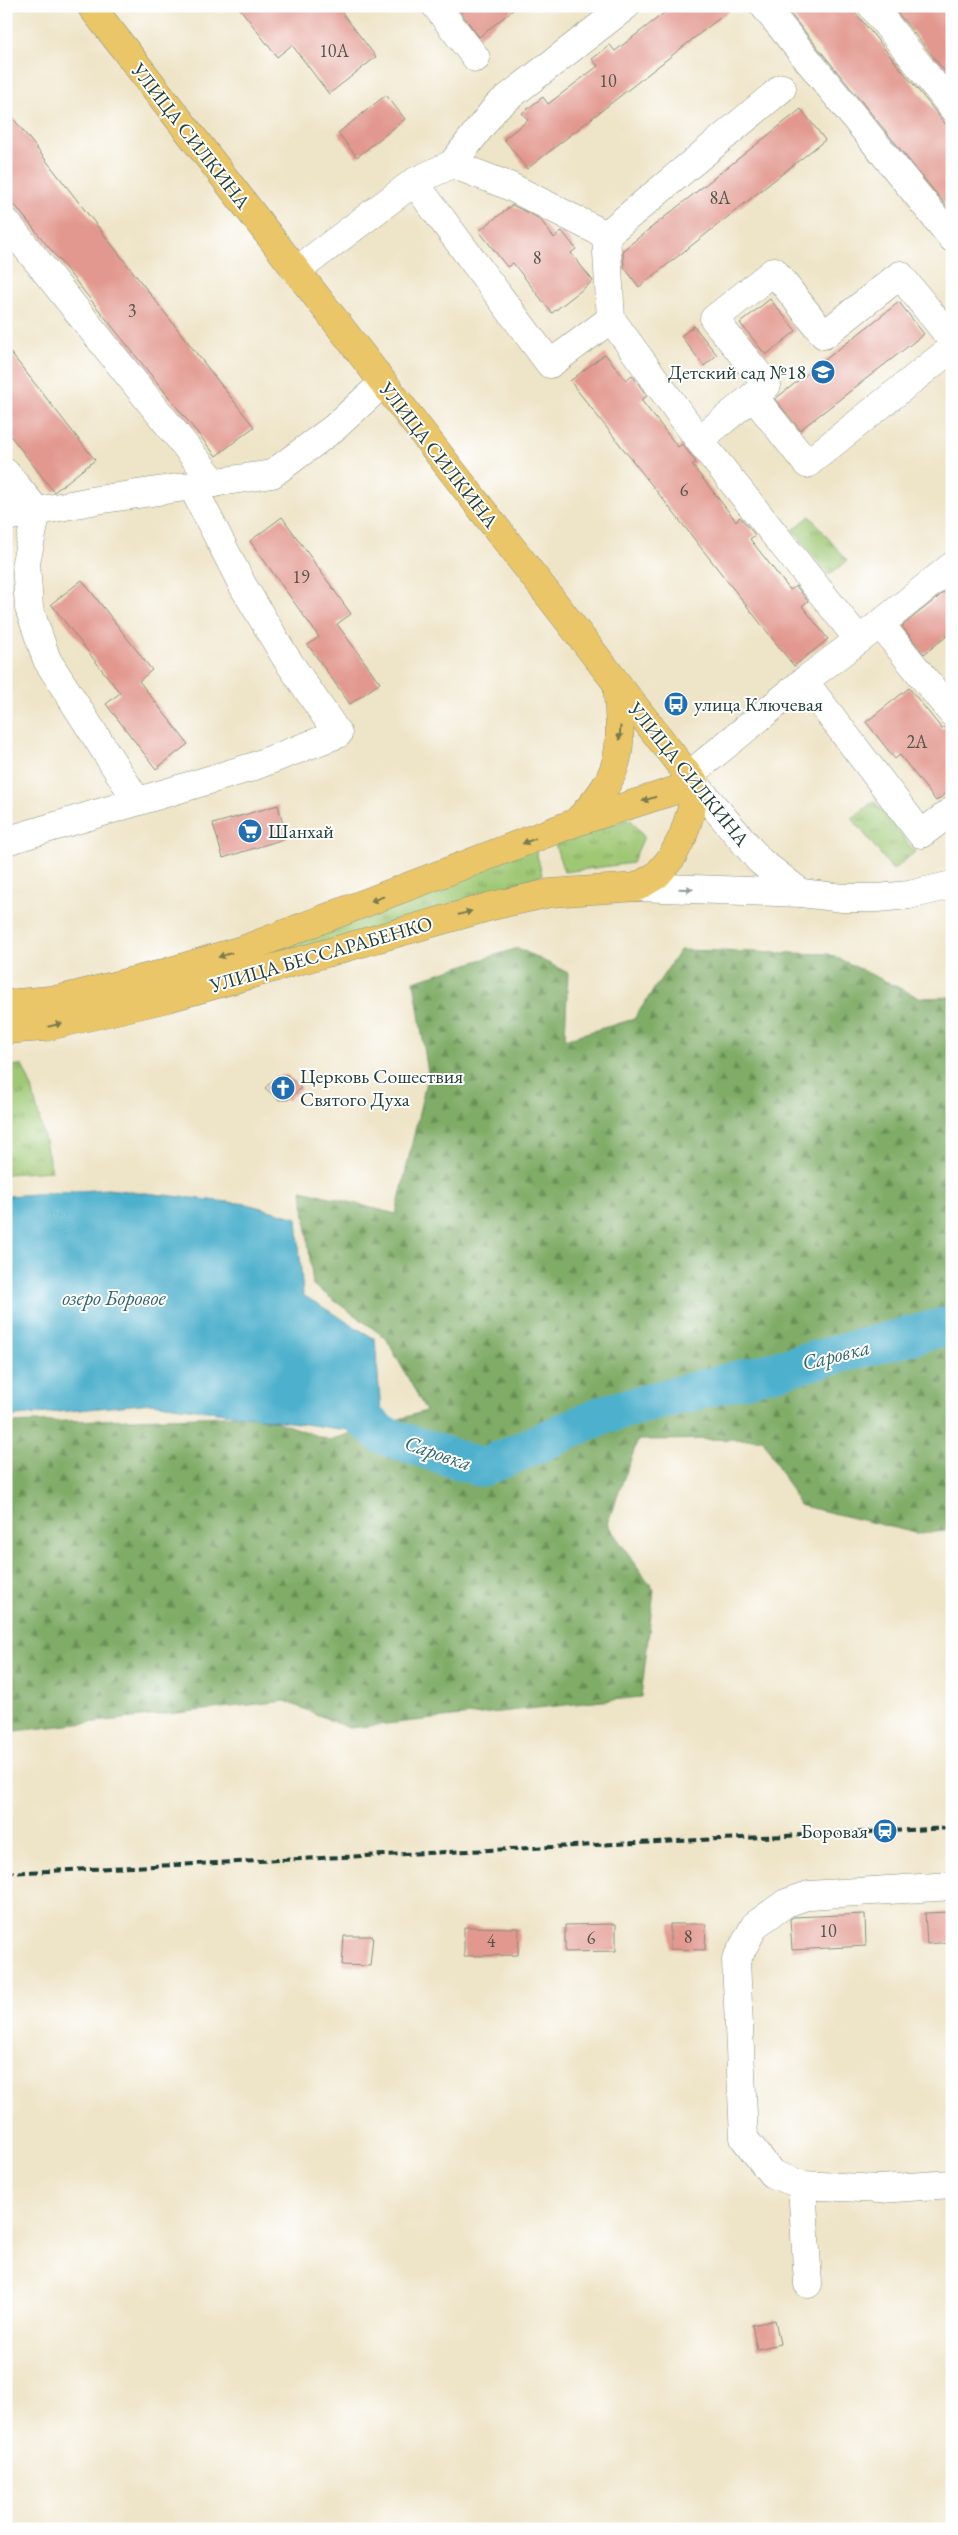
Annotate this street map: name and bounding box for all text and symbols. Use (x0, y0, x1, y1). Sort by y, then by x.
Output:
house number: 10А (319, 39, 349, 62)
street label: УЛИЦА СИЛКИНА (125, 57, 256, 215)
house number: 10 (599, 69, 617, 92)
house number: 8А (709, 186, 731, 209)
house number: 8 (533, 246, 541, 269)
house number: 3 (128, 299, 136, 322)
place label: Детский сад №18 (668, 359, 806, 385)
school or university icon: Детский сад №18 (810, 359, 836, 385)
street label: УЛИЦА СИЛКИНА (373, 376, 504, 534)
house number: 6 (680, 478, 689, 501)
house number: 19 (292, 565, 310, 588)
bus stop icon: улица Ключевая (663, 691, 689, 717)
place label: улица Ключевая (694, 691, 823, 717)
street label: УЛИЦА СИЛКИНА (622, 696, 755, 852)
one-way arrow (615, 725, 623, 741)
house number: 2А (906, 730, 928, 753)
one-way arrow (641, 796, 656, 804)
supermarket icon: Шанхай (237, 818, 263, 844)
place label: Шанхай (268, 818, 334, 844)
one-way arrow (521, 837, 536, 845)
one-way arrow (678, 885, 694, 893)
one-way arrow (370, 895, 384, 903)
one-way arrow (457, 909, 472, 917)
street label: УЛИЦА БЕССАРАБЕНКО (206, 910, 435, 998)
one-way arrow (217, 951, 232, 959)
one-way arrow (47, 1021, 62, 1029)
place label: Церковь Сошествия Святого Духа (300, 1063, 463, 1112)
church icon: Церковь Сошествия Святого Духа (270, 1075, 296, 1101)
water label: озеро Боровое (62, 1284, 167, 1311)
water label: Саровка (799, 1333, 873, 1376)
water label: Саровка (401, 1429, 475, 1477)
place label: Боровая (801, 1818, 868, 1844)
station icon: Боровая (872, 1818, 898, 1844)
house number: 10 (819, 1919, 837, 1942)
house number: 8 (684, 1925, 692, 1948)
house number: 6 (587, 1926, 596, 1949)
house number: 4 (487, 1929, 496, 1952)

